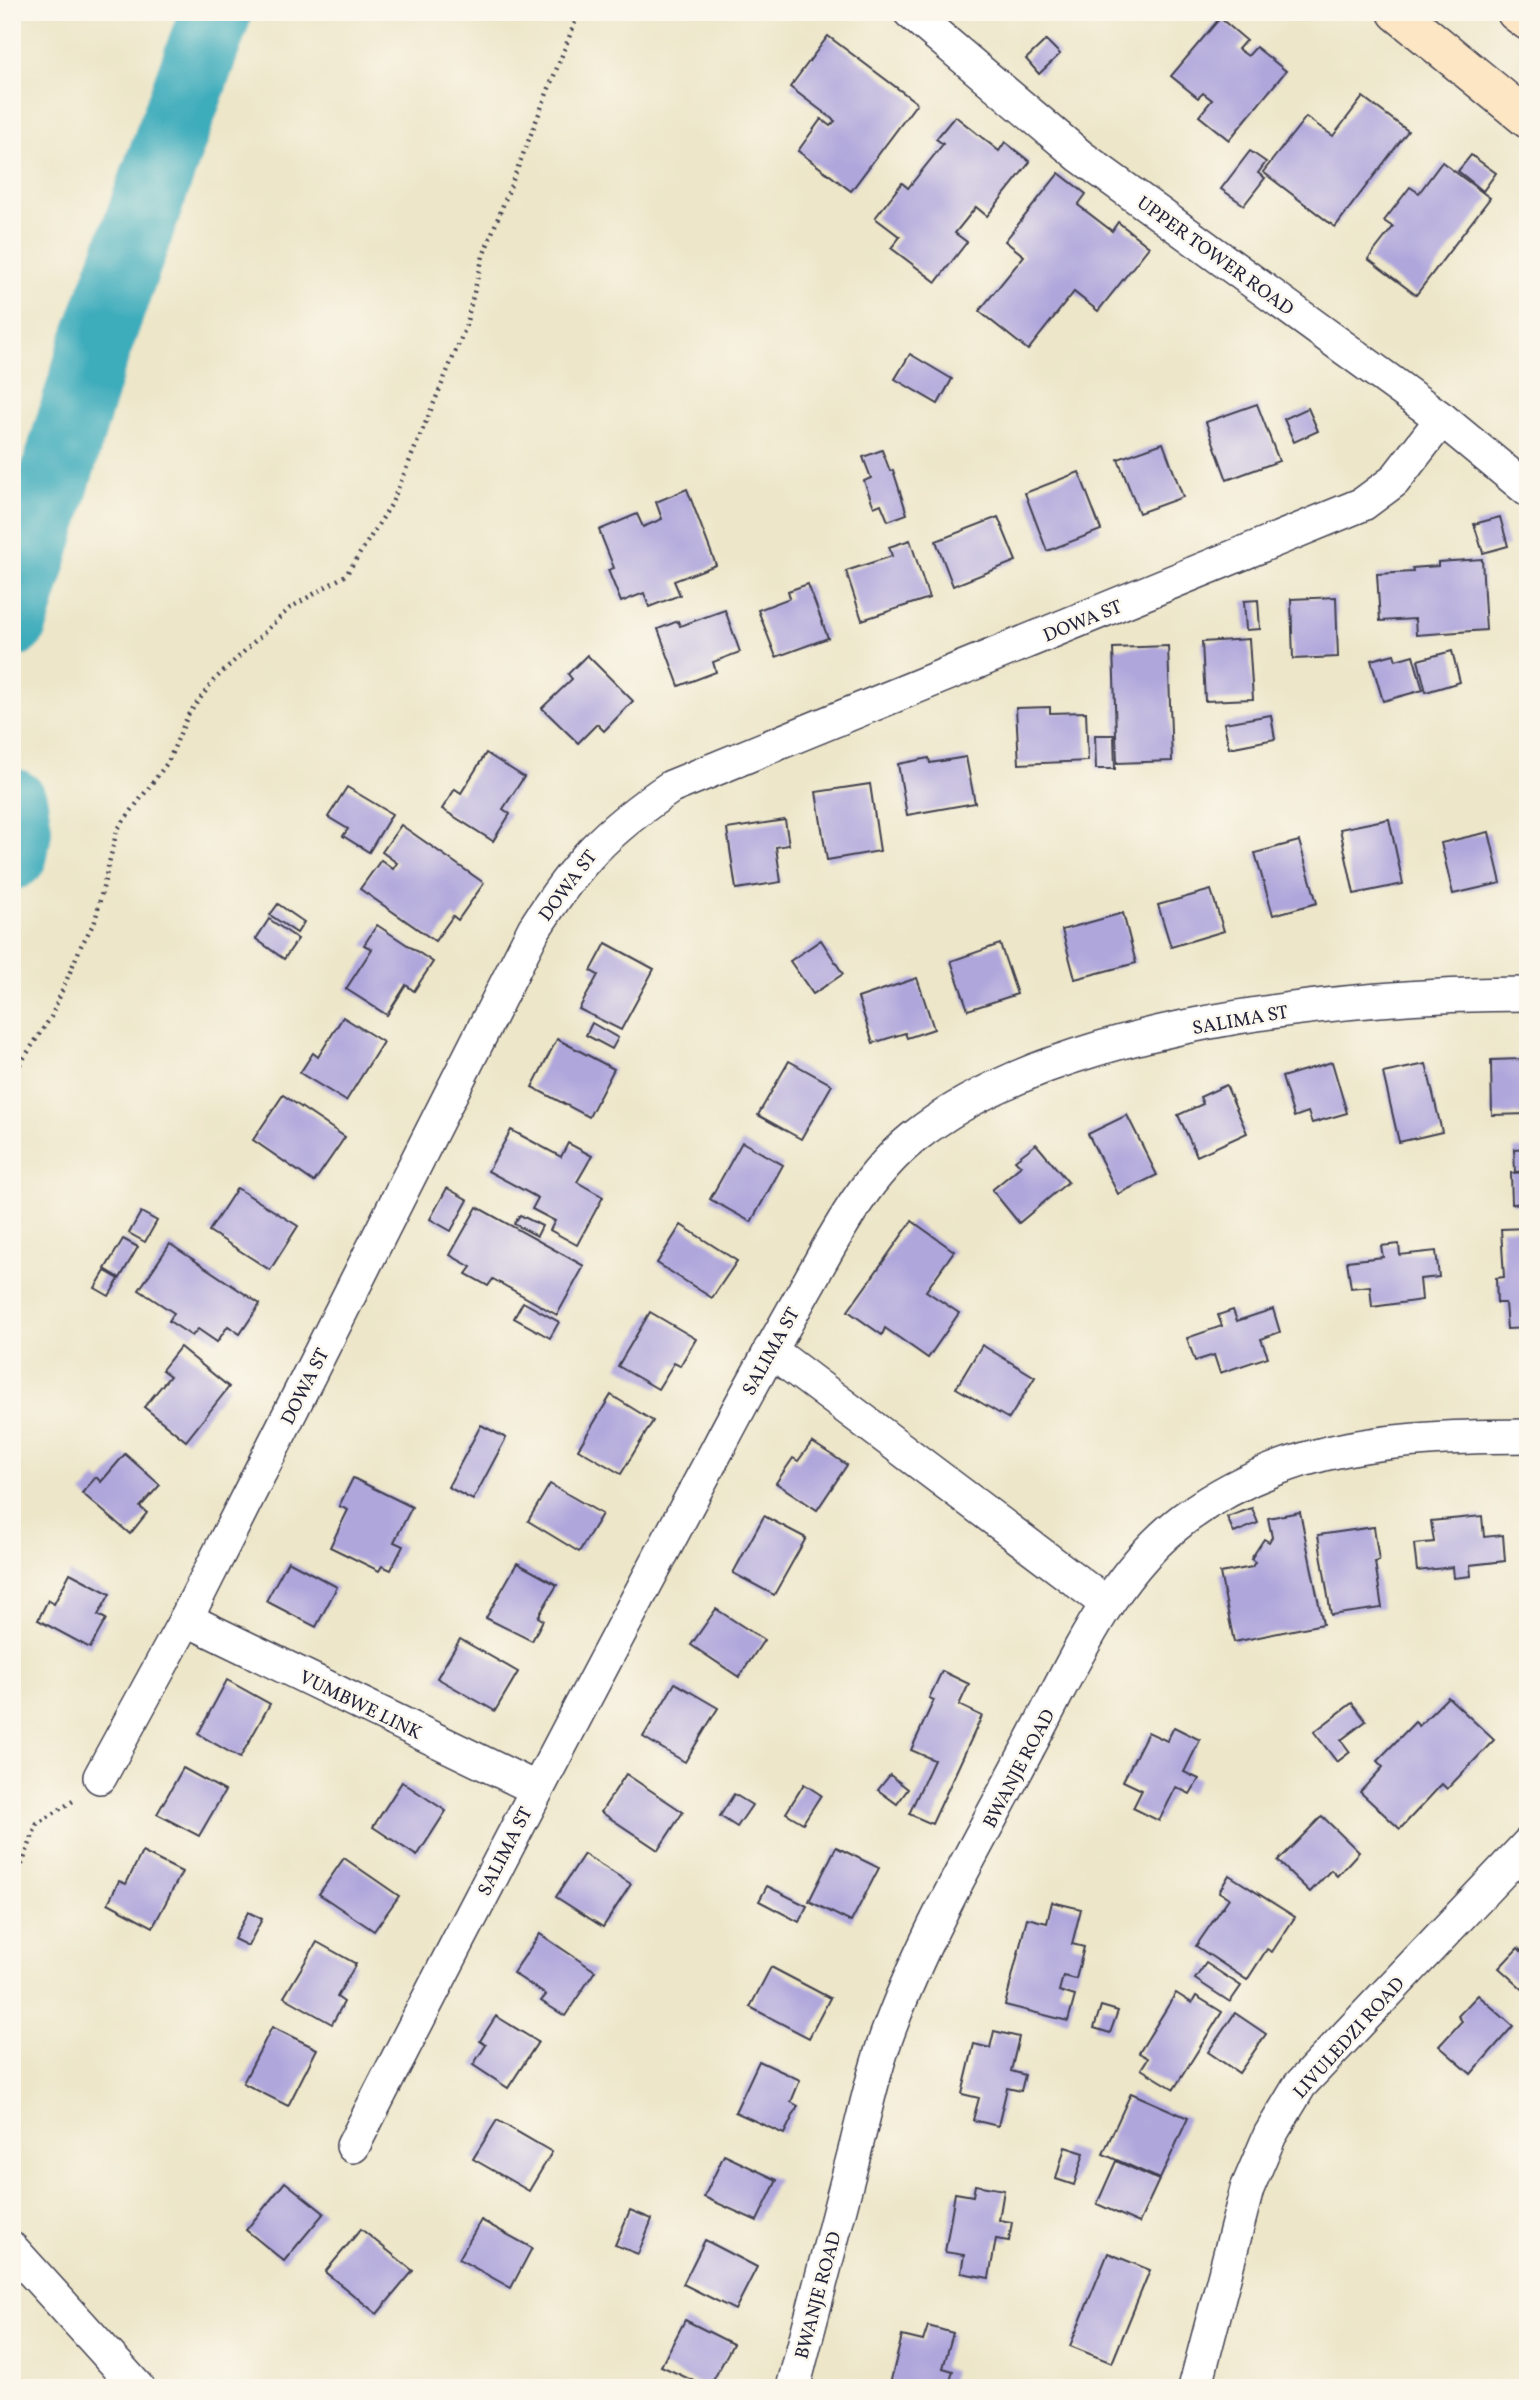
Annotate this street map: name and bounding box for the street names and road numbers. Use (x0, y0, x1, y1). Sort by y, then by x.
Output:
street label: UPPER TOWER ROAD (1131, 191, 1299, 323)
street label: DOWA ST (1040, 594, 1126, 649)
street label: DOWA ST (533, 845, 604, 927)
street label: SALIMA ST (1190, 1000, 1290, 1042)
street label: SALIMA ST (737, 1303, 807, 1401)
street label: DOWA ST (275, 1344, 336, 1430)
street label: VUMBWE LINK (295, 1665, 426, 1747)
street label: BWANJE ROAD (978, 1705, 1062, 1833)
street label: SALIMA ST (472, 1803, 539, 1901)
street label: LIVULEDZI ROAD (1288, 1972, 1411, 2105)
street label: BWANJE ROAD (789, 2229, 848, 2362)

